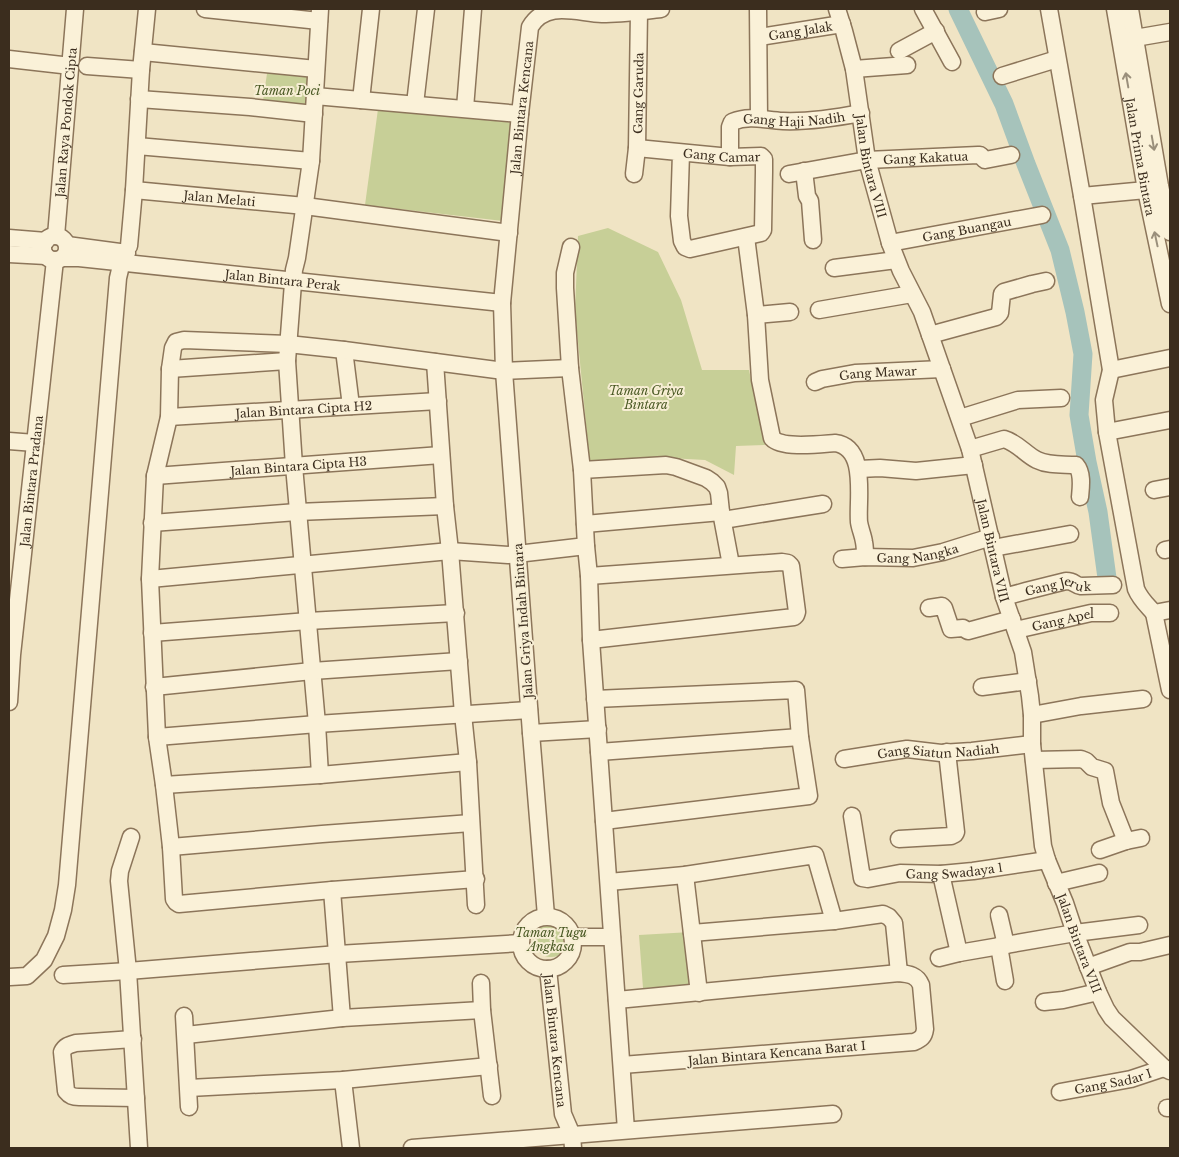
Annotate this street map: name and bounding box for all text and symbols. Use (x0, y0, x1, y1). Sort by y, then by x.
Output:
street label: Gang Jalak (767, 18, 834, 43)
street label: Jalan Bintara Kencana (507, 40, 536, 177)
street label: Jalan Raya Pondok Cipta (52, 46, 79, 200)
street label: Gang Garuda (630, 52, 646, 134)
one-way arrow (1121, 72, 1131, 88)
park label: Taman Poci (254, 83, 321, 98)
street label: Jalan Prima Bintara (1123, 95, 1159, 217)
street label: Gang Haji Nadih (743, 109, 846, 129)
street label: Jalan Bintara VIII (853, 111, 890, 219)
one-way arrow (1148, 135, 1158, 151)
street label: Gang Camar (682, 145, 761, 165)
street label: Gang Kakatua (883, 148, 969, 167)
street label: Jalan Melati (181, 187, 256, 209)
street label: Gang Buangau (921, 213, 1012, 244)
one-way arrow (1151, 232, 1160, 248)
street label: Jalan Bintara Perak (222, 266, 342, 293)
street label: Gang Mawar (838, 363, 917, 383)
park label: Taman Griya Bintara (608, 383, 684, 412)
street label: Jalan Bintara Cipta H2 (233, 397, 372, 421)
street label: Jalan Bintara Pradana (16, 414, 46, 550)
street label: Jalan Bintara Cipta H3 (228, 453, 367, 478)
street label: Jalan Bintara VIII (974, 495, 1013, 604)
street label: Gang Nangka (877, 540, 960, 565)
street label: Jalan Griya Indah Bintara (510, 542, 536, 701)
street label: Gang Jeruk (1023, 573, 1092, 599)
street label: Gang Apel (1030, 606, 1094, 634)
street label: Gang Siatun Nadiah (876, 740, 1000, 761)
street label: Gang Swadaya 1 (906, 859, 1004, 882)
street label: Jalan Bintara VIII (1053, 889, 1105, 995)
park label: Taman Tugu Angkasa (515, 925, 587, 954)
street label: Jalan Bintara Kencana (541, 971, 570, 1108)
street label: Jalan Bintara Kencana Barat I (685, 1038, 867, 1068)
street label: Gang Sadar I (1073, 1065, 1154, 1097)

